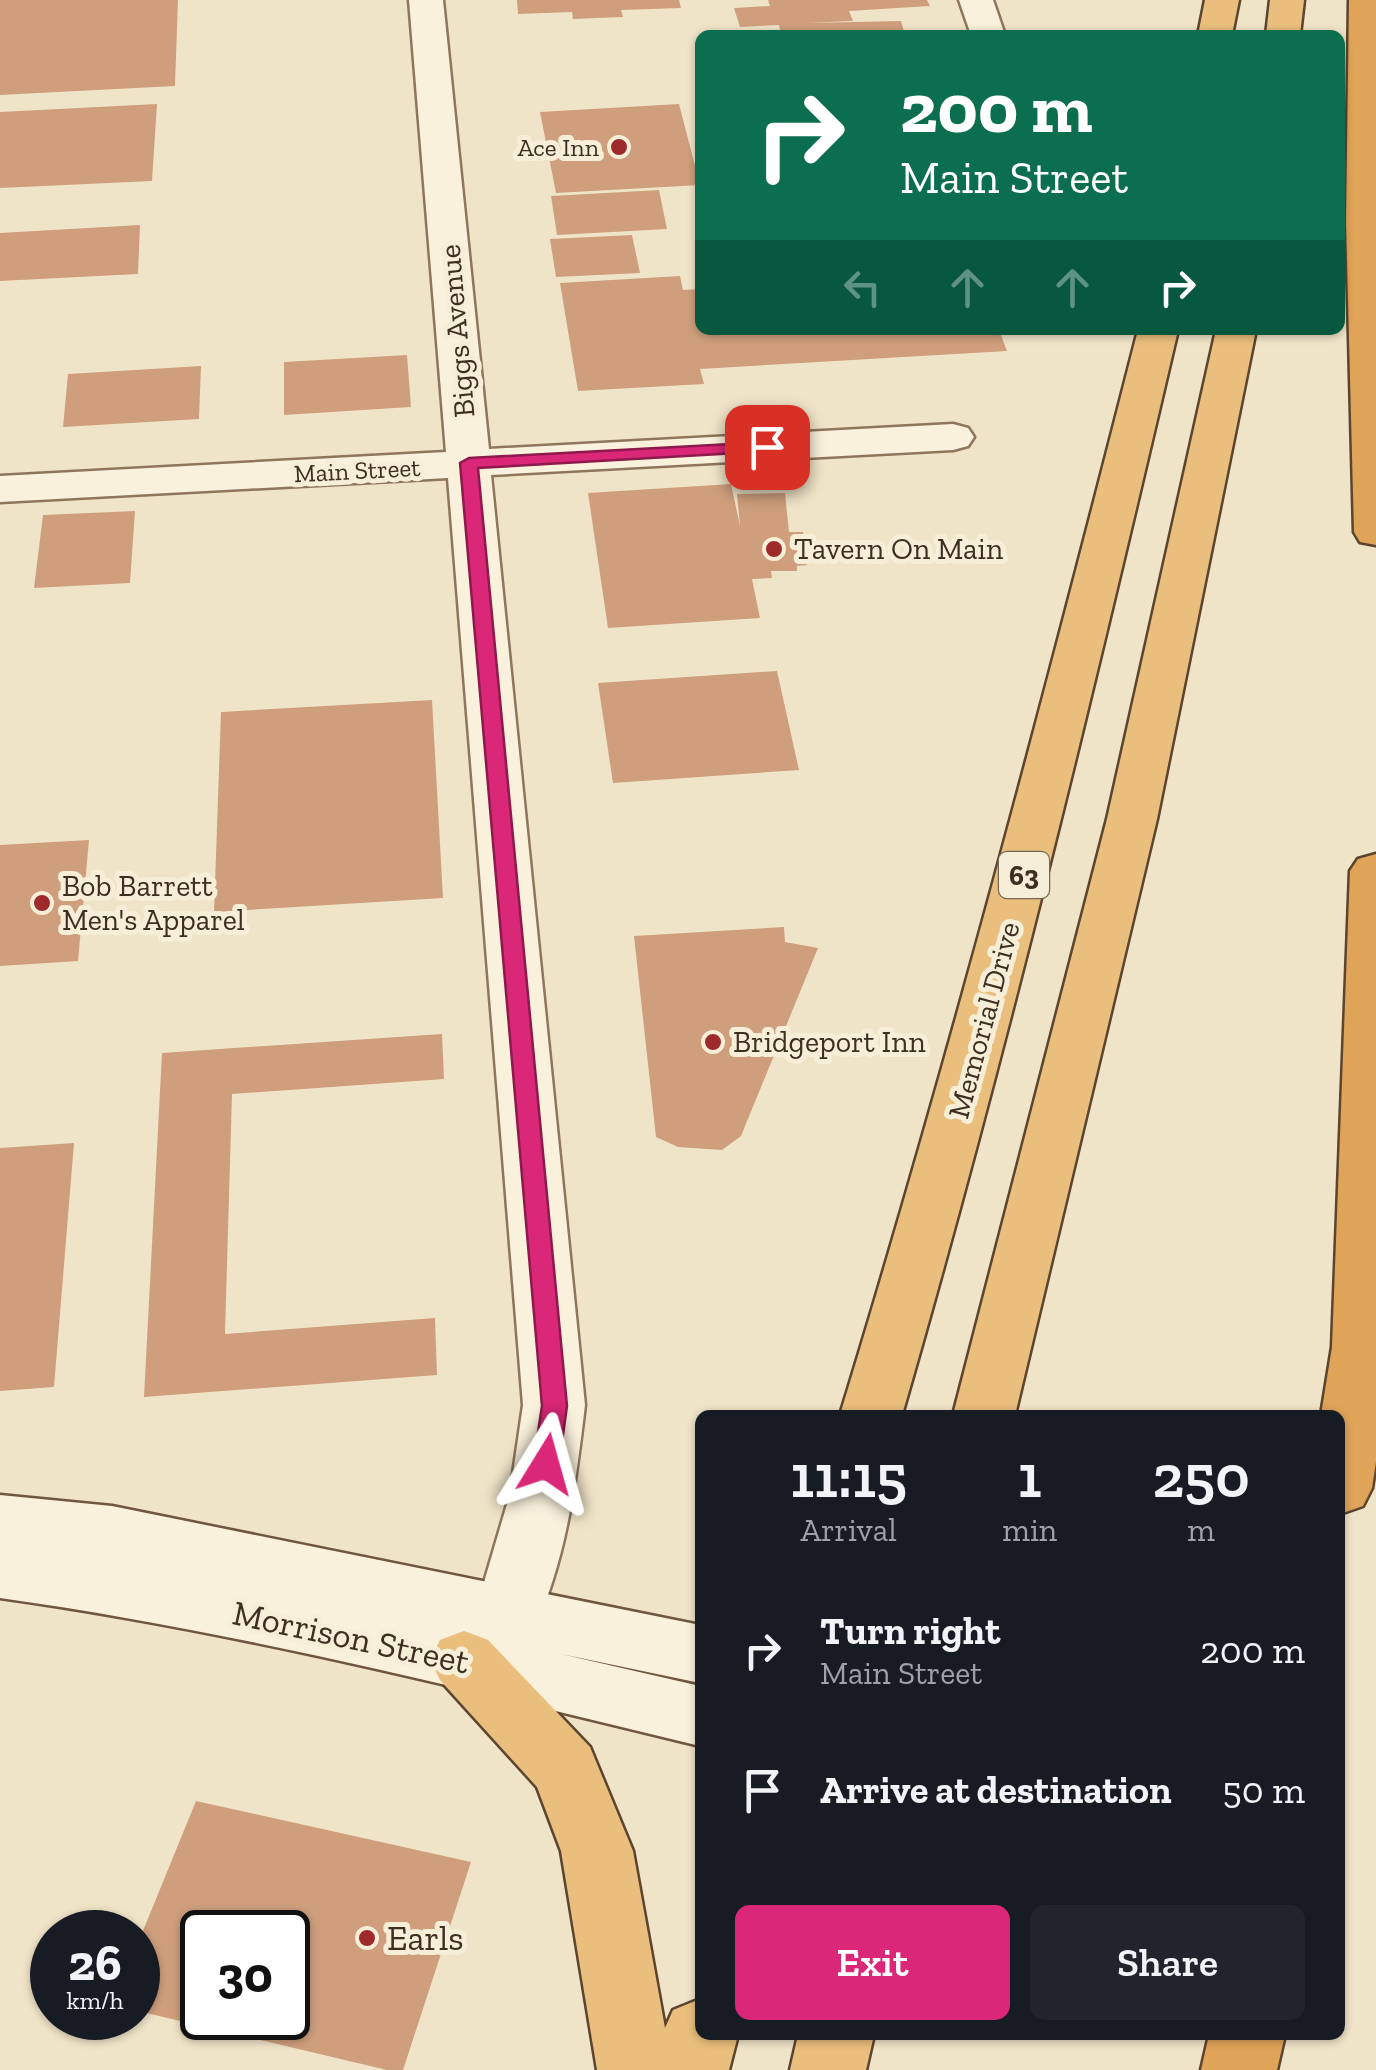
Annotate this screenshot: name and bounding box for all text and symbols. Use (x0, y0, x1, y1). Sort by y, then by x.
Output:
text: 200 m (900, 66, 1093, 150)
icon: right (735, 70, 865, 200)
place label: Ace Inn (517, 132, 600, 162)
marker: Ace Inn (608, 136, 630, 158)
text: Main Street (900, 151, 1128, 205)
street label: Biggs Avenue (432, 243, 482, 419)
icon: left (835, 260, 890, 315)
icon: ahead (940, 260, 995, 315)
icon: ahead (1045, 260, 1100, 315)
icon: right (1150, 260, 1205, 315)
pin (725, 405, 810, 490)
icon: arrive (740, 420, 795, 475)
street label: Main Street (293, 452, 422, 488)
place label: Tavern On Main (794, 531, 1003, 567)
marker: Tavern On Main (763, 538, 785, 560)
road number: 63 (999, 852, 1049, 898)
place label: Bob Barrett Men's Apparel (62, 868, 245, 938)
marker: Bob Barrett Men's Apparel (31, 892, 53, 914)
street label: Memorial Drive (940, 918, 1028, 1122)
place label: Bridgeport Inn (733, 1024, 926, 1060)
marker: Bridgeport Inn (702, 1031, 724, 1053)
position arrow (494, 1412, 598, 1516)
text: 11:15 (790, 1440, 907, 1512)
text: 1 (1018, 1440, 1042, 1512)
text: 250 (1152, 1440, 1250, 1512)
text: Arrival (800, 1511, 897, 1549)
text: min (1002, 1511, 1057, 1549)
text: m (1187, 1511, 1215, 1549)
street label: Morrison Street (229, 1591, 473, 1683)
text: Turn right (820, 1608, 1000, 1654)
icon: right (735, 1623, 790, 1678)
text: 200 m (1200, 1627, 1305, 1673)
text: Main Street (820, 1654, 982, 1692)
icon: arrive (735, 1763, 790, 1818)
text: Arrive at destination (820, 1767, 1171, 1813)
text: 50 m (1222, 1767, 1305, 1813)
button: Exit (735, 1905, 1010, 2020)
button: Share (1030, 1905, 1305, 2020)
speed limit sign: 30 (180, 1910, 310, 2040)
place label: Earls (387, 1917, 464, 1959)
marker: Earls (356, 1927, 378, 1949)
text: 26 (68, 1933, 122, 1993)
text: km/h (66, 1985, 124, 2015)

